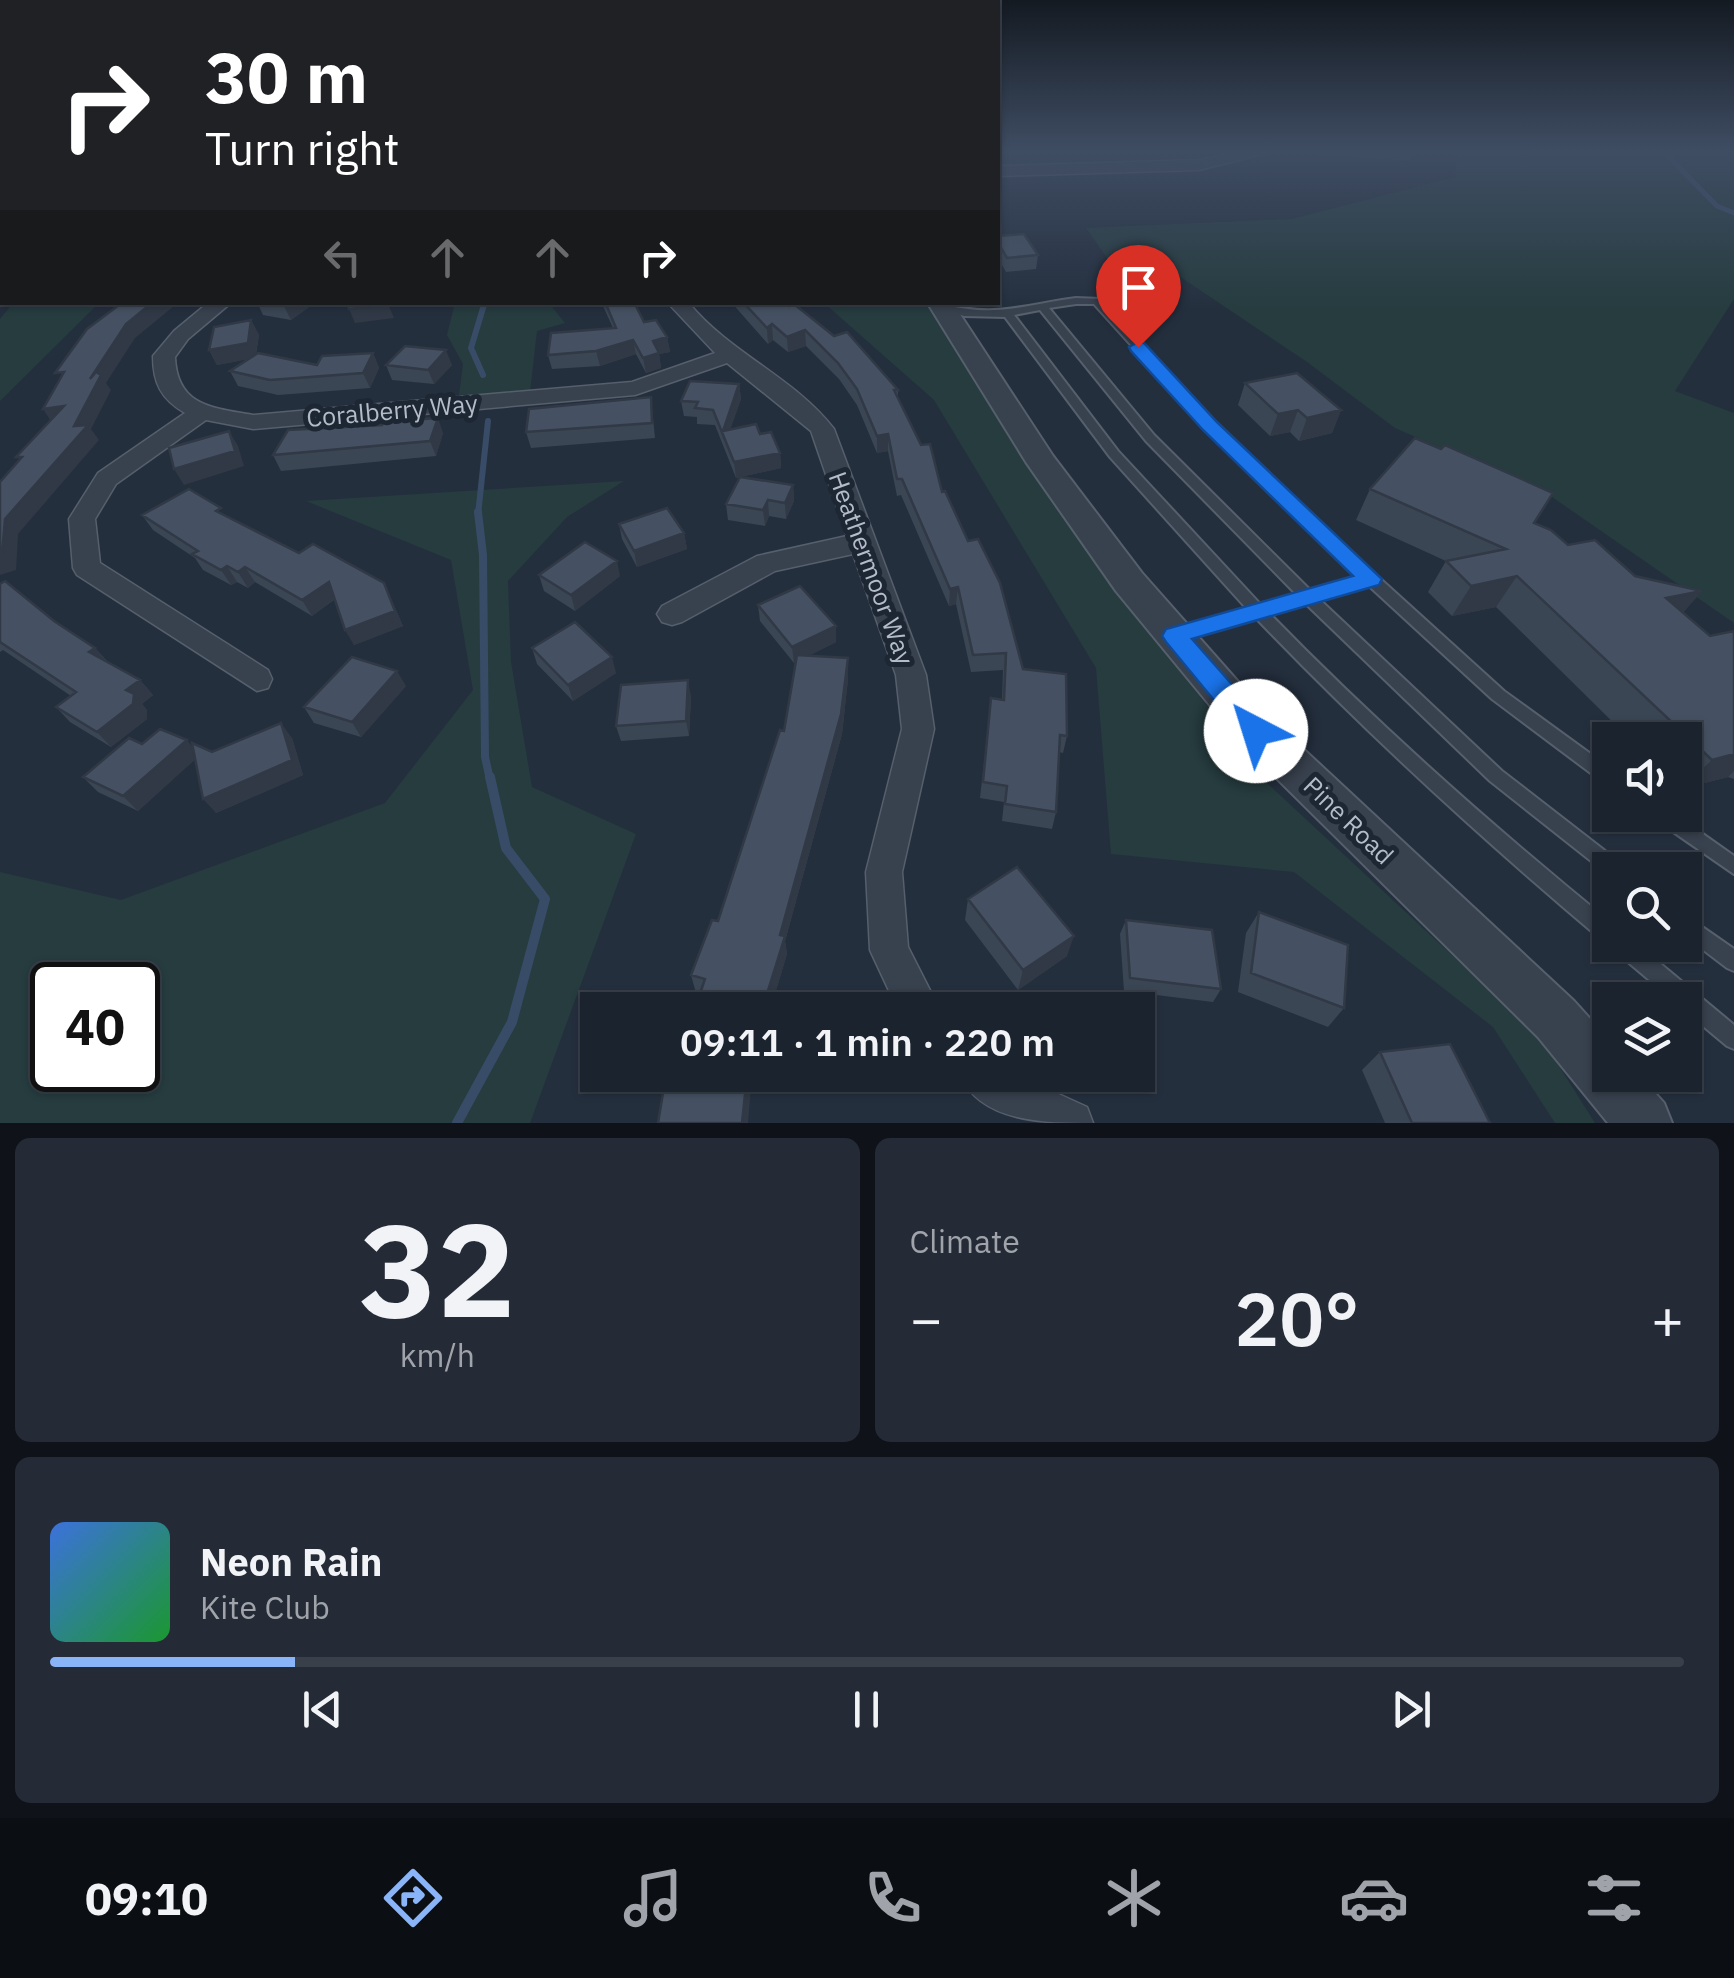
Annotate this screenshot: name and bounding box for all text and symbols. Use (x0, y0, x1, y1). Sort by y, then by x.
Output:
text: 30 m (205, 31, 368, 122)
icon: right (40, 40, 170, 170)
text: Turn right (205, 119, 400, 177)
icon: left (315, 230, 370, 285)
icon: ahead (420, 230, 475, 285)
icon: ahead (525, 230, 580, 285)
icon: right (630, 230, 685, 285)
pin (1096, 245, 1181, 348)
icon: arrive (1111, 260, 1166, 315)
street label: Coralberry Way (305, 386, 479, 434)
street label: Heathermoor Way (822, 467, 922, 670)
position arrow (1204, 679, 1308, 783)
map controls (1592, 722, 1702, 1092)
button: sound (1592, 722, 1702, 832)
street label: Pine Road (1297, 769, 1401, 871)
button: search (1592, 852, 1702, 962)
speed limit sign: 40 (30, 962, 160, 1092)
button: layers (1592, 982, 1702, 1092)
text: 09:11 · 1 min · 220 m (680, 1017, 1055, 1066)
text: 32 (359, 1184, 515, 1353)
text: Climate (910, 1220, 1020, 1262)
text: 20° (1234, 1269, 1359, 1367)
text: − (910, 1283, 943, 1354)
text: + (1651, 1283, 1684, 1354)
text: km/h (400, 1334, 475, 1376)
text: Neon Rain (200, 1537, 382, 1586)
text: Kite Club (200, 1586, 330, 1628)
icon: previous (295, 1682, 350, 1737)
icon: pause (839, 1682, 894, 1737)
icon: next (1384, 1682, 1439, 1737)
icon: directions (378, 1863, 448, 1933)
icon: music (618, 1863, 688, 1933)
icon: phone (858, 1863, 928, 1933)
icon: climate (1099, 1863, 1169, 1933)
icon: car (1339, 1863, 1409, 1933)
icon: filters (1579, 1863, 1649, 1933)
text: 09:10 (85, 1869, 208, 1927)

